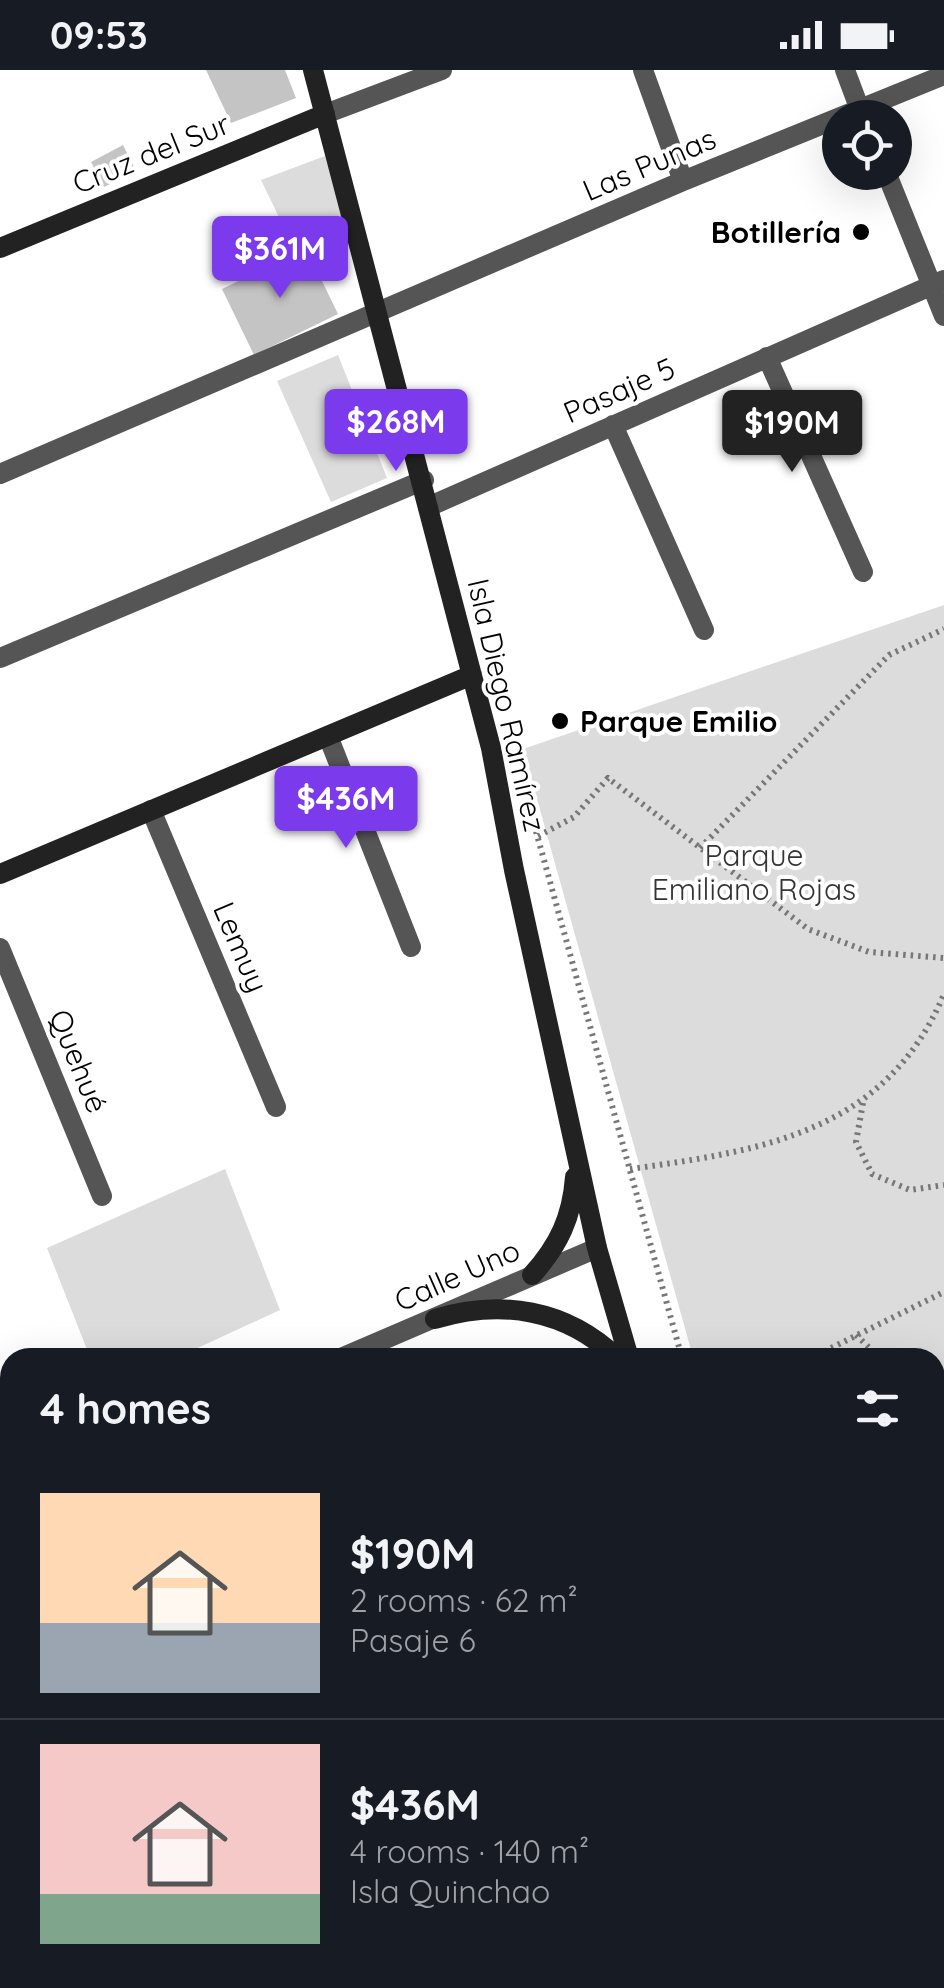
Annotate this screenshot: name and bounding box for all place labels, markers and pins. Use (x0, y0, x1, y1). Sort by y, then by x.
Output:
place label: Botillería (711, 213, 841, 251)
pin: $361M (210, 216, 350, 301)
marker: Botillería (850, 221, 872, 243)
pin: $268M (326, 389, 466, 474)
pin: $190M (722, 390, 862, 475)
place label: Parque Emilio (580, 702, 778, 740)
marker: Parque Emilio (549, 710, 571, 732)
pin: $436M (276, 766, 416, 851)

